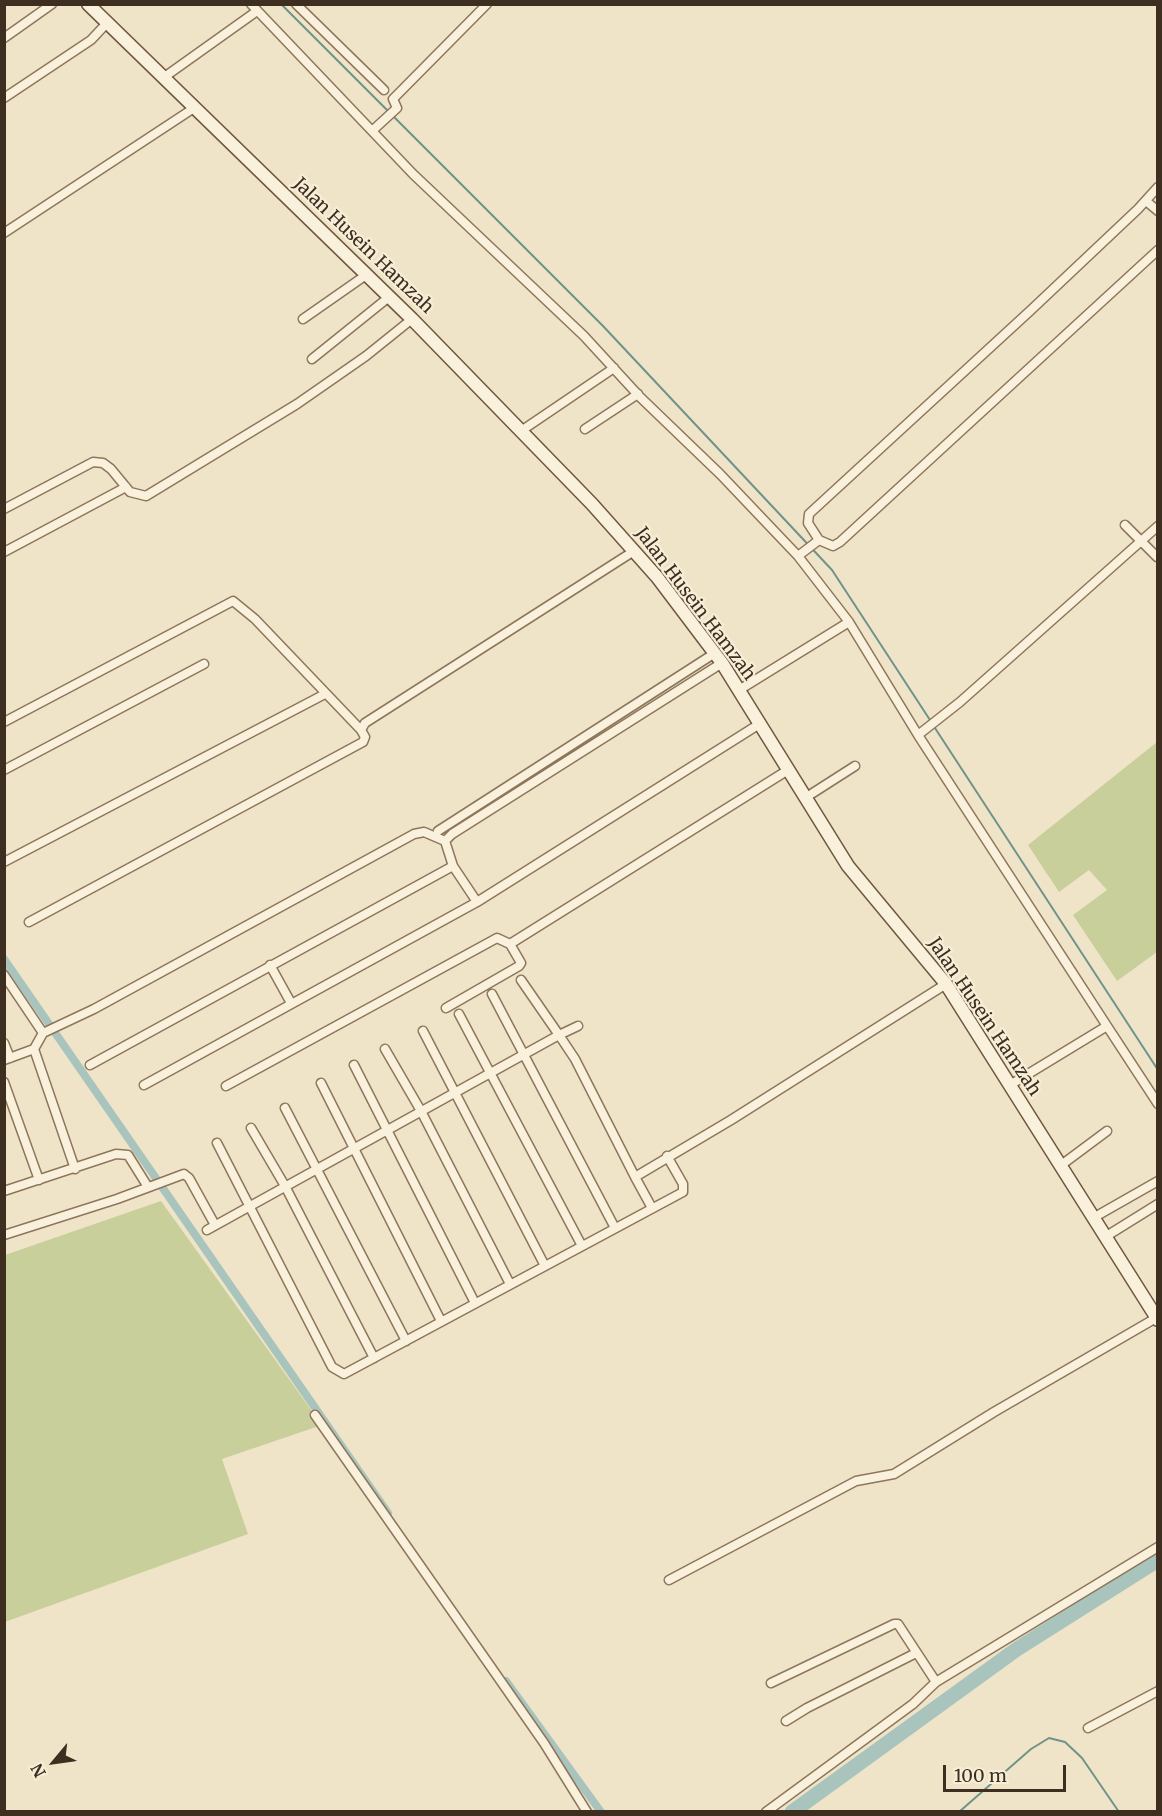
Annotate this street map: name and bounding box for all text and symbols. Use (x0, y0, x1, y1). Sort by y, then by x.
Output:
street label: Jalan Husein Hamzah (288, 174, 438, 318)
street label: Jalan Husein Hamzah (630, 523, 760, 685)
street label: Jalan Husein Hamzah (923, 934, 1045, 1100)
north arrow (24, 1732, 84, 1792)
scale bar (946, 1753, 1069, 1791)
text: N (26, 1760, 50, 1781)
text: 100 m (954, 1764, 1007, 1787)

